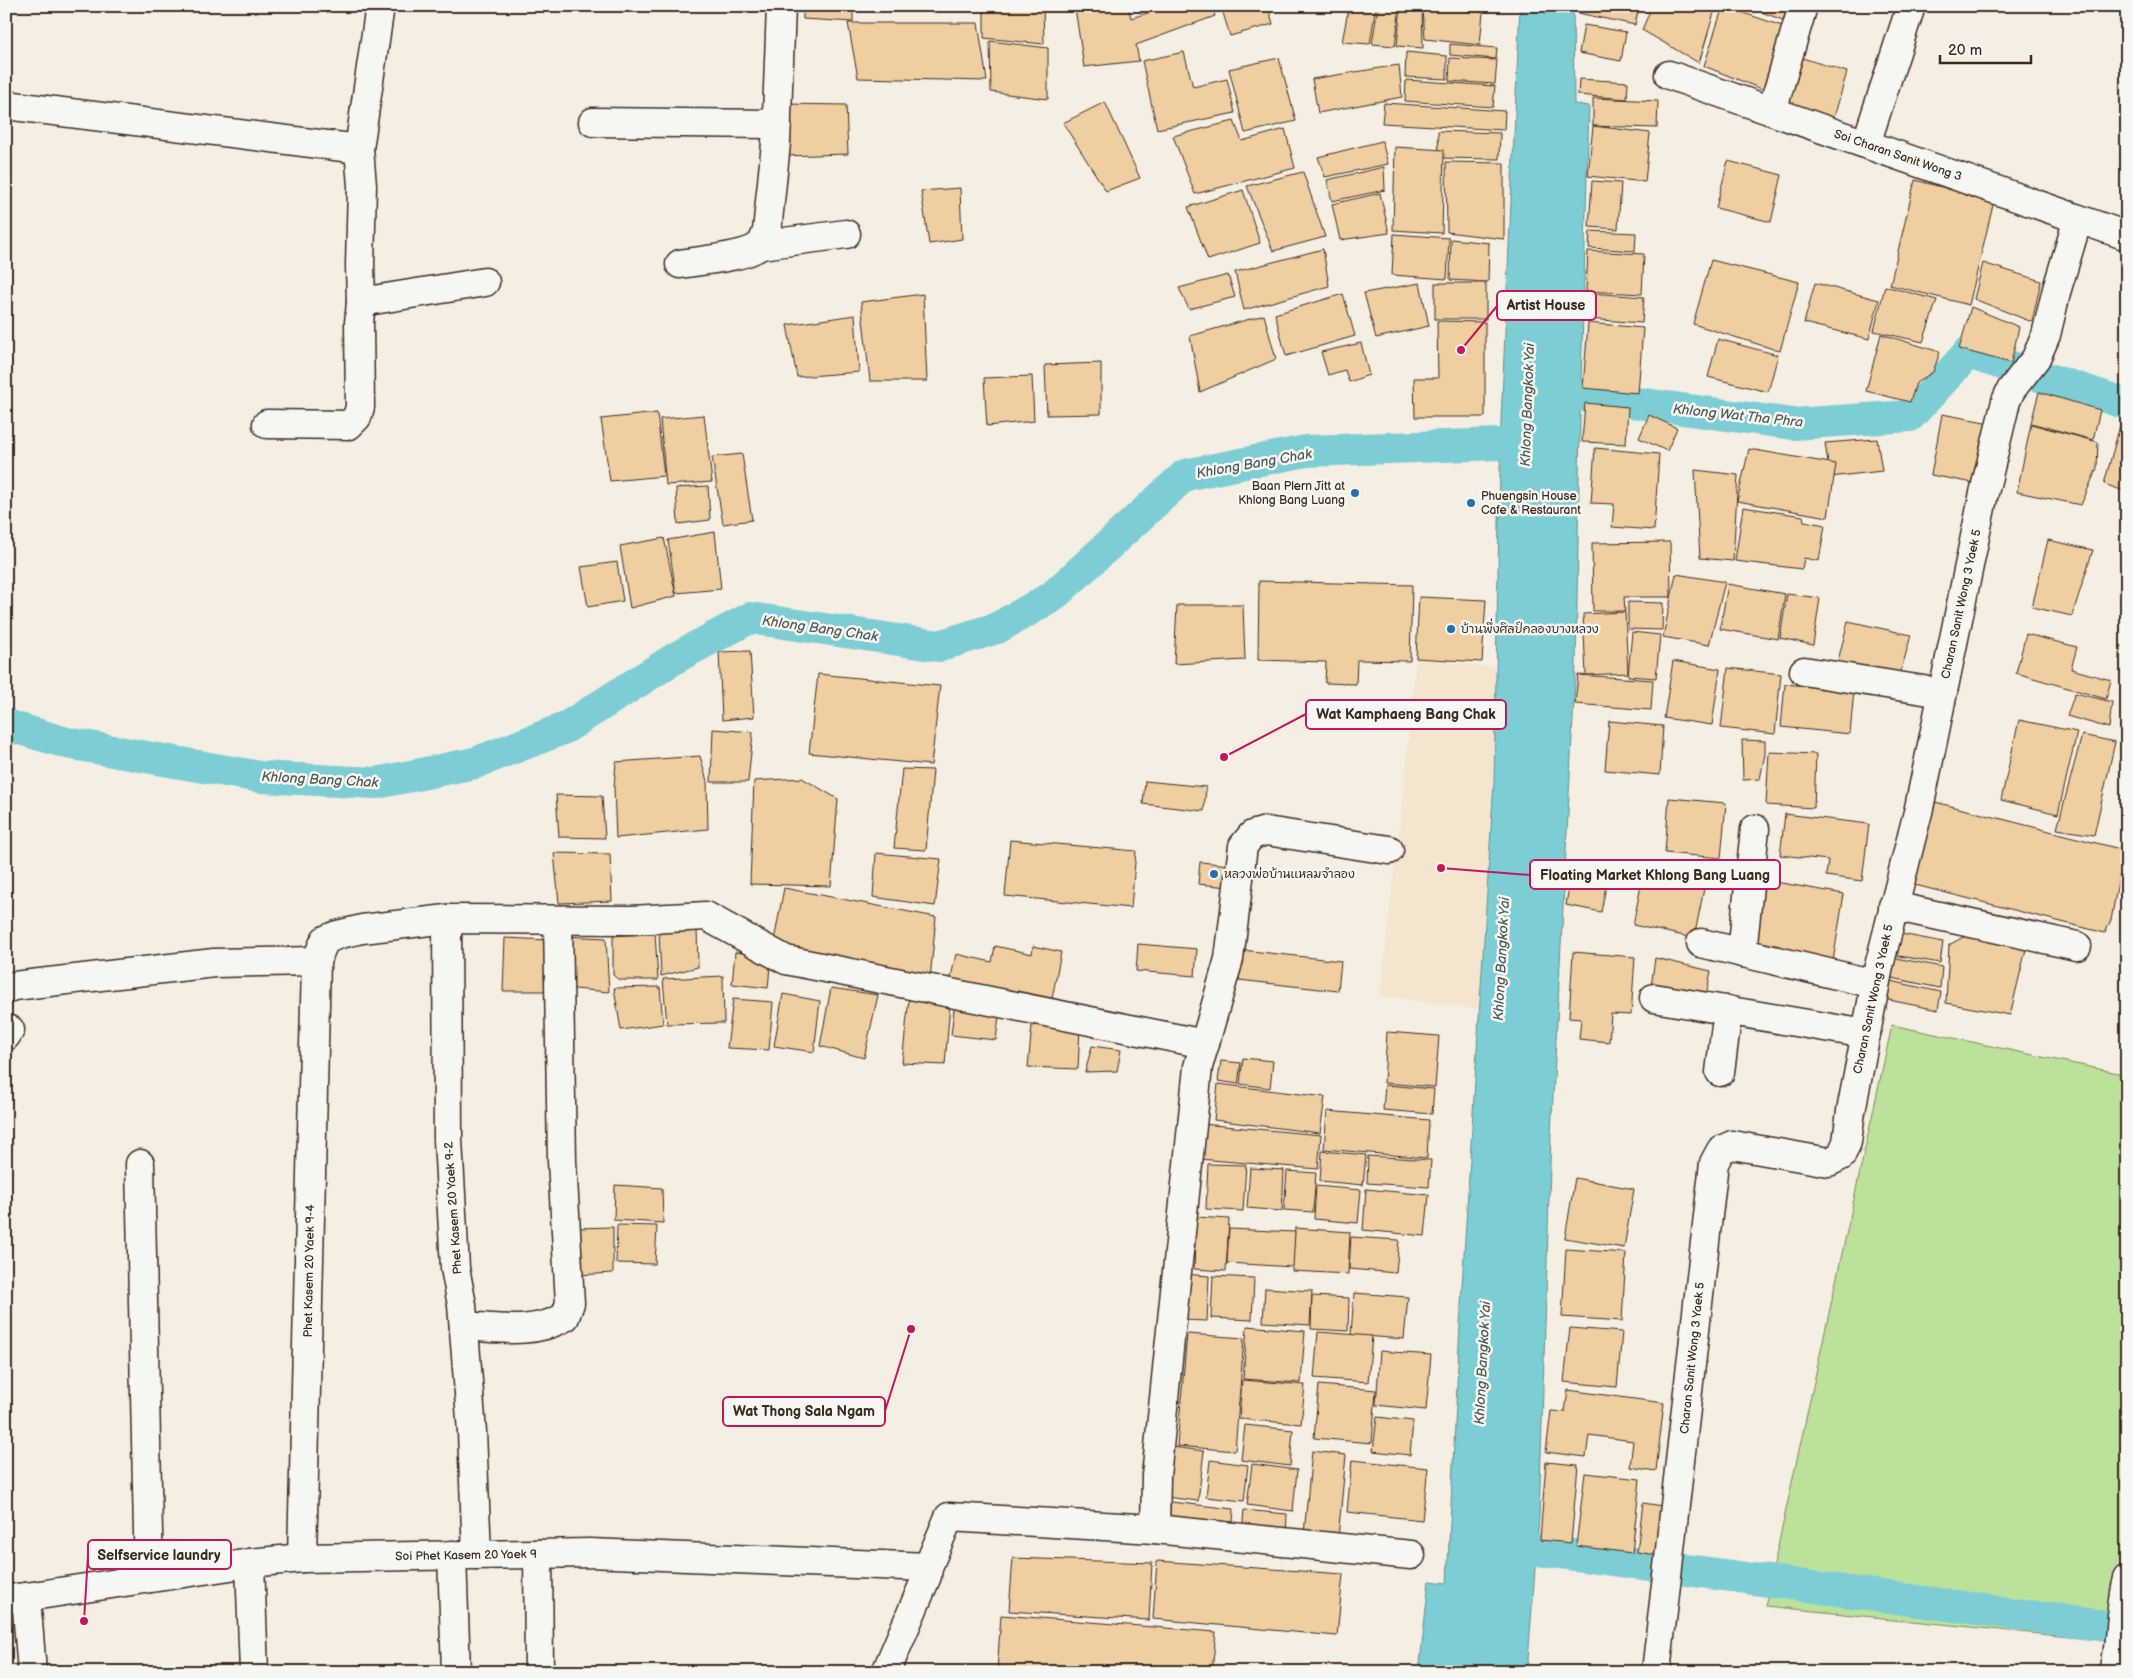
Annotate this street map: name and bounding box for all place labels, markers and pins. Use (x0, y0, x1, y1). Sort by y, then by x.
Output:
callout: Artist House (1497, 291, 1596, 320)
place label: Baan Plern Jitt at Khlong Bang Luang (1238, 479, 1345, 508)
marker: Baan Plern Jitt at Khlong Bang Luang (1349, 487, 1361, 499)
place label: Phuengsin House Cafe & Restaurant (1481, 489, 1581, 518)
marker: Phuengsin House Cafe & Restaurant (1465, 497, 1477, 509)
place label: บ้านพึ่งศิลป์คลองบางหลวง (1461, 618, 1599, 637)
marker: บ้านพึ่งศิลป์คลองบางหลวง (1445, 623, 1457, 635)
callout: Wat Kamphaeng Bang Chak (1306, 700, 1506, 729)
callout: Floating Market Khlong Bang Luang (1530, 860, 1780, 889)
place label: หลวงพ่อบ้านแหลมจำลอง (1224, 866, 1355, 882)
marker: หลวงพ่อบ้านแหลมจำลอง (1208, 868, 1220, 880)
callout: Wat Thong Sala Ngam (723, 1397, 885, 1426)
callout: Selfservice laundry (88, 1540, 231, 1569)

